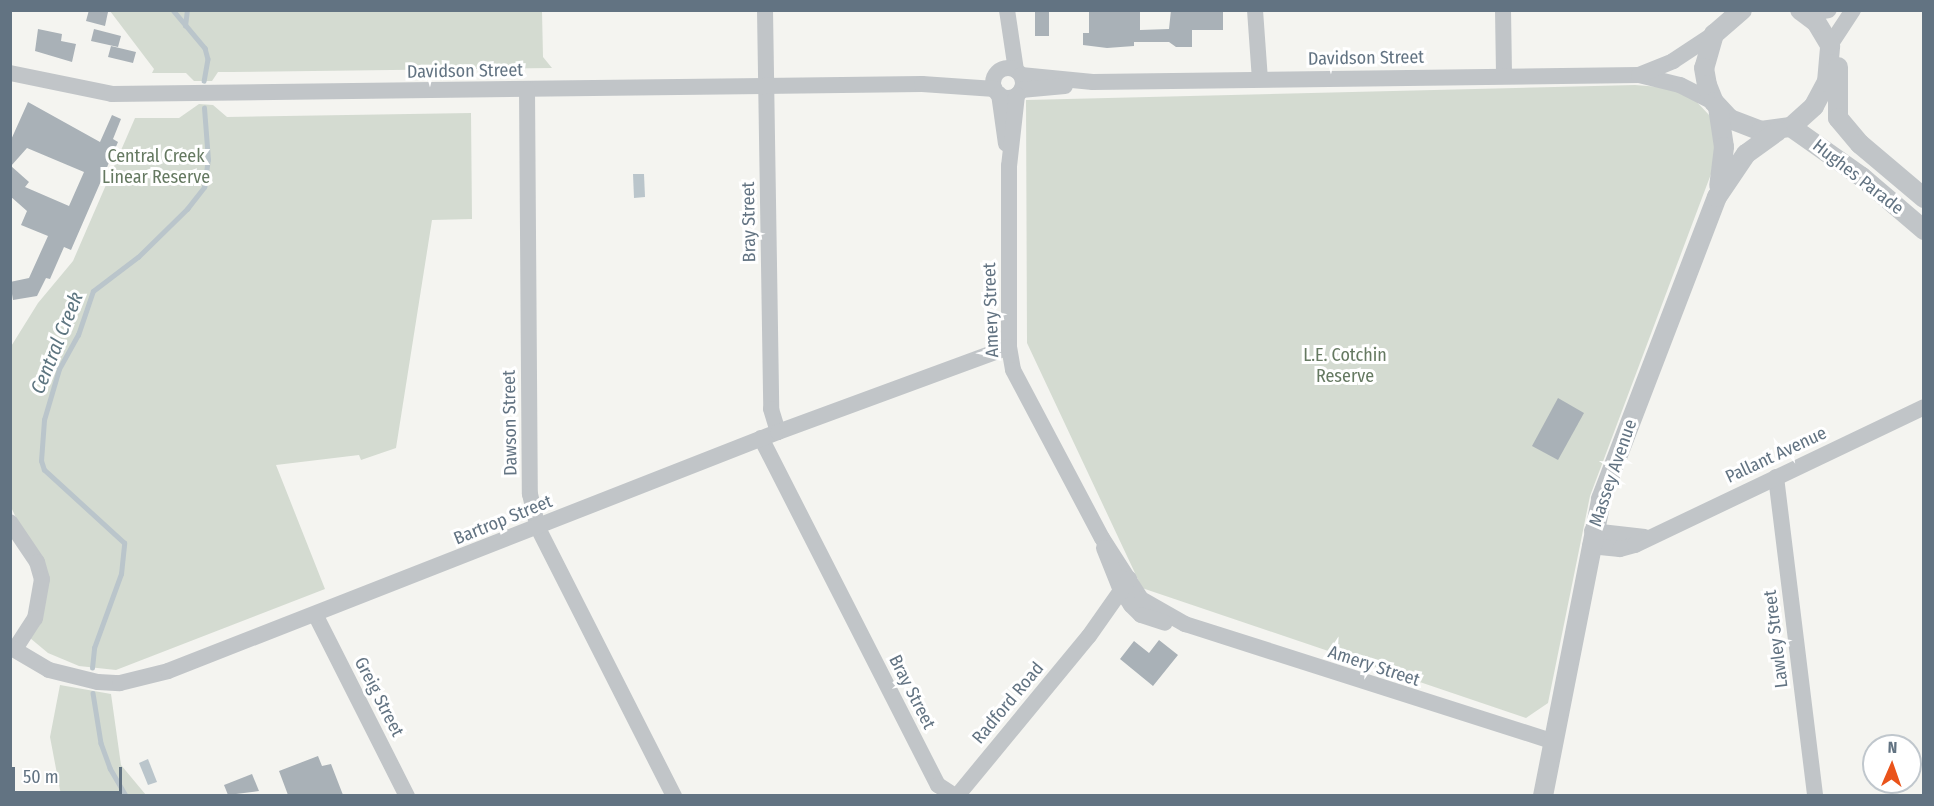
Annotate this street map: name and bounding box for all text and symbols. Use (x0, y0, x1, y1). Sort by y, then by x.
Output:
street label: Davidson Street (1308, 46, 1424, 70)
street label: Davidson Street (407, 59, 523, 83)
street label: Hughes Parade (1808, 135, 1908, 219)
park label: Central Creek Linear Reserve (102, 146, 210, 188)
street label: Bray Street (737, 181, 761, 263)
street label: Amery Street (979, 262, 1003, 358)
water label: Central Creek (26, 289, 88, 397)
park label: L.E. Cotchin Reserve (1303, 345, 1387, 388)
street label: Dawson Street (498, 370, 522, 476)
street label: Massey Avenue (1585, 417, 1641, 529)
street label: Pallant Avenue (1722, 422, 1830, 488)
street label: Bartrop Street (451, 490, 555, 550)
street label: Lawley Street (1759, 589, 1793, 689)
street label: Amery Street (1325, 641, 1423, 691)
street label: Bray Street (884, 651, 940, 733)
street label: Greig Street (350, 654, 408, 740)
street label: Radford Road (968, 658, 1048, 748)
north arrow (1862, 734, 1922, 794)
text: N (1887, 738, 1898, 757)
scale bar (15, 755, 124, 793)
text: 50 m (23, 766, 59, 788)

